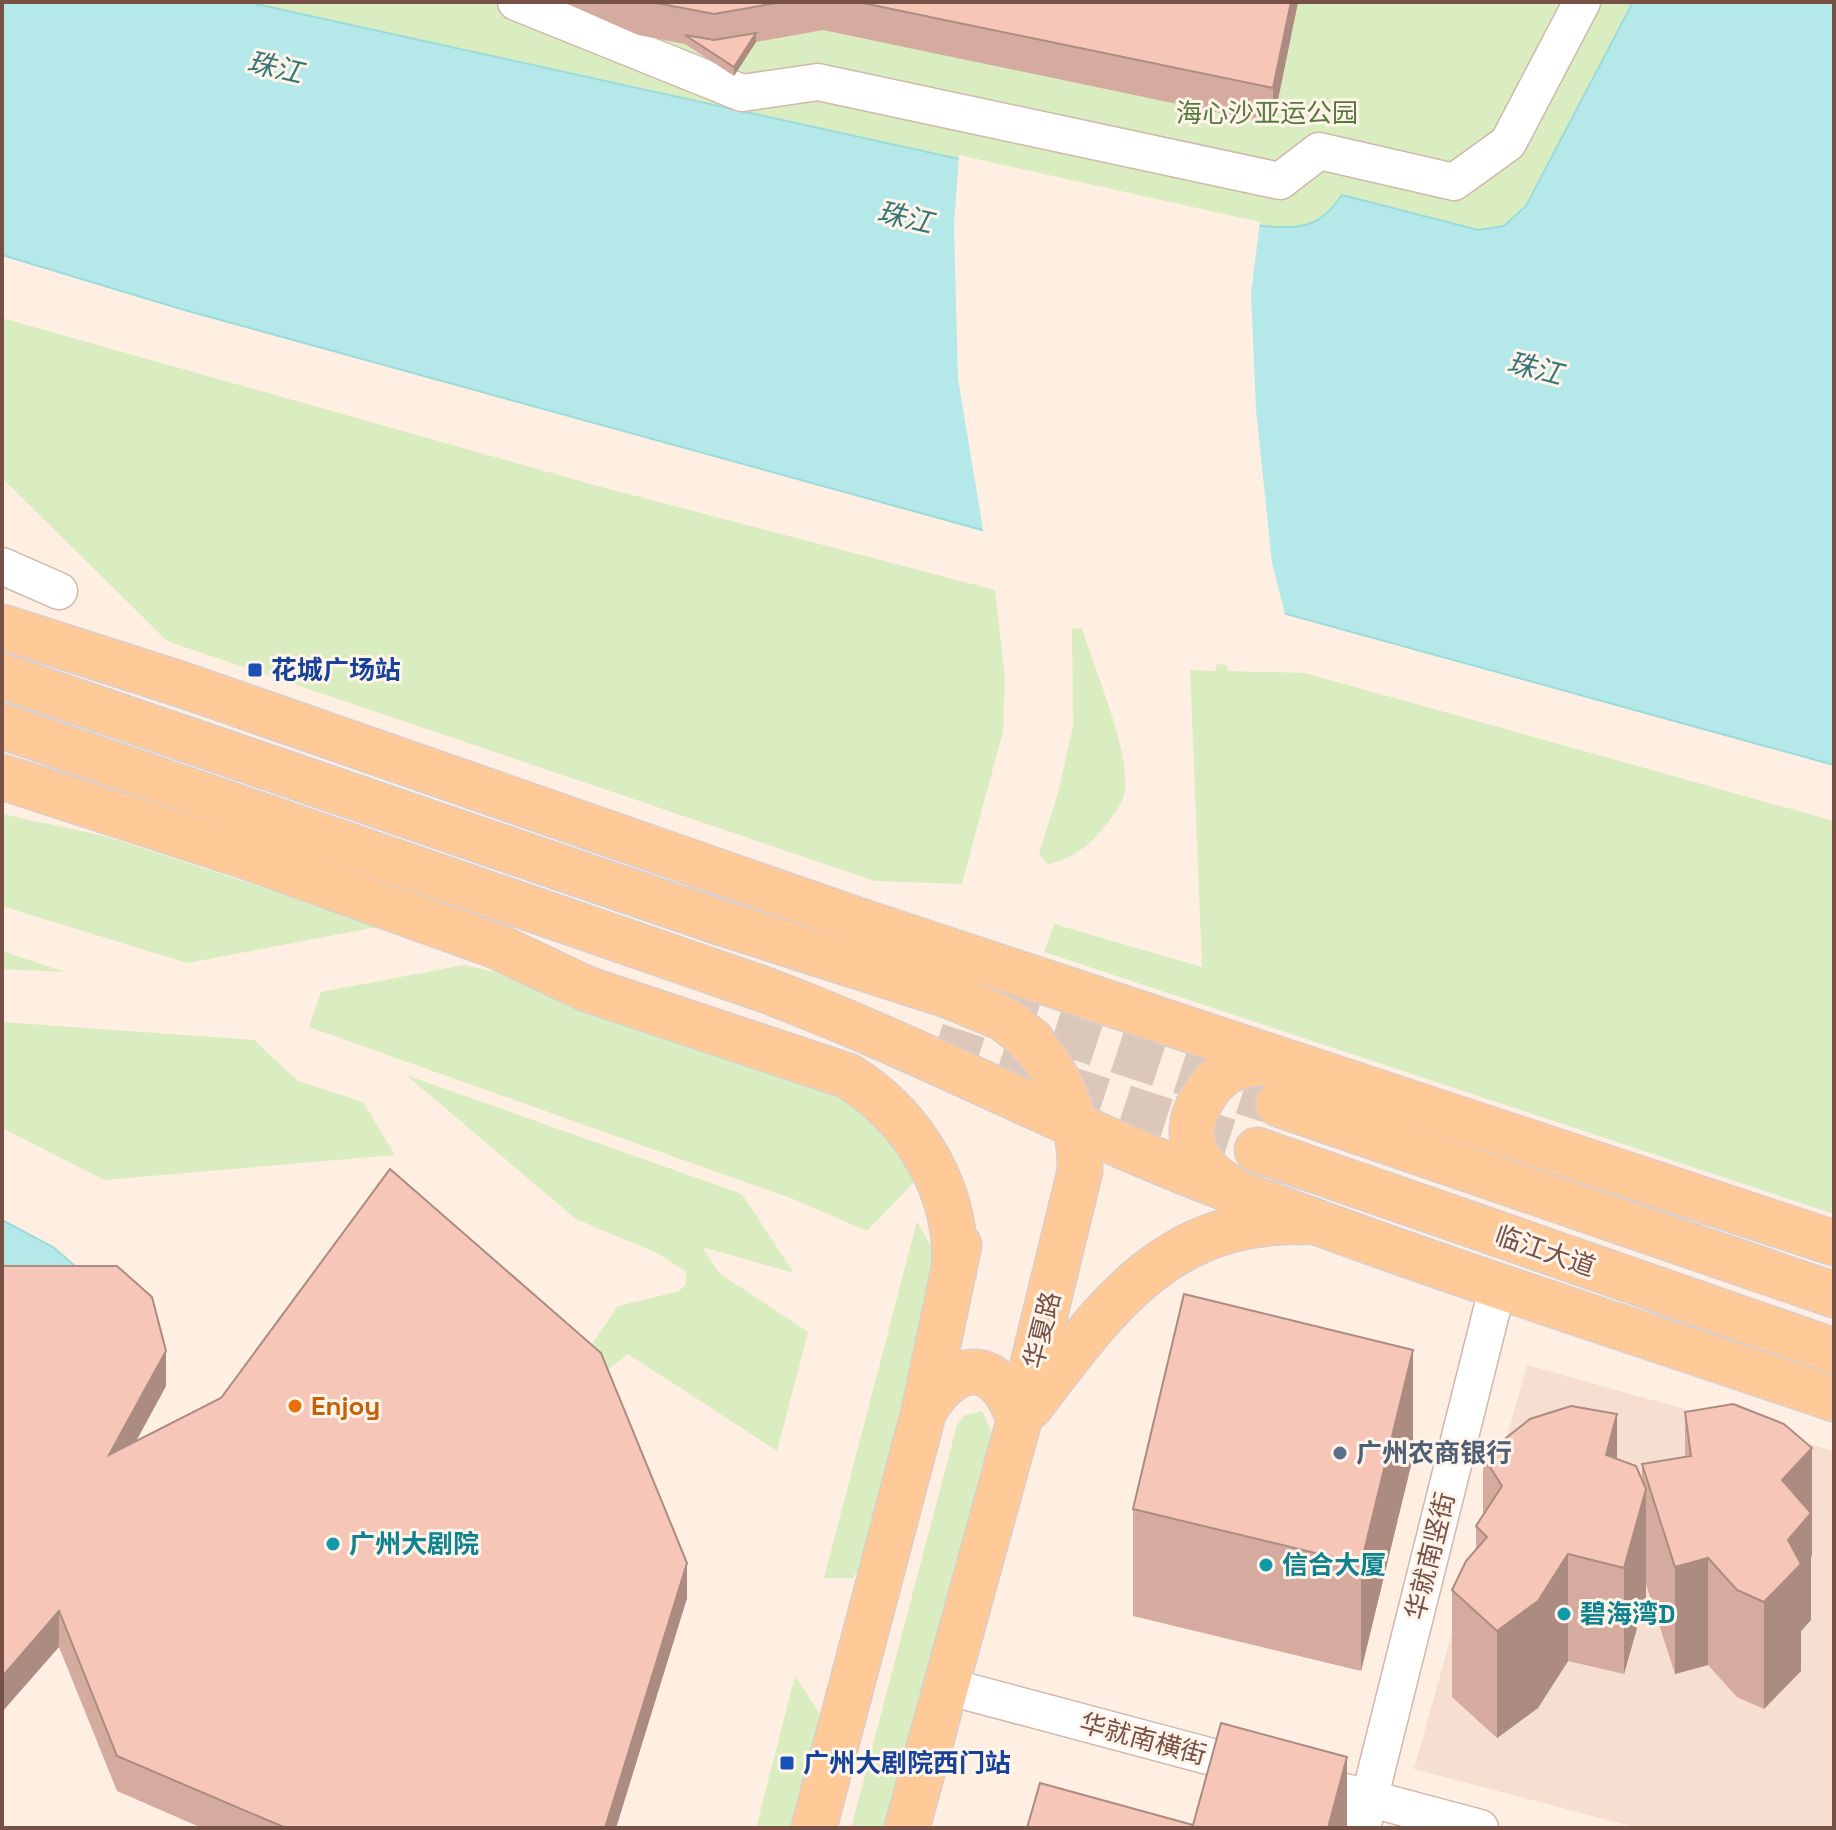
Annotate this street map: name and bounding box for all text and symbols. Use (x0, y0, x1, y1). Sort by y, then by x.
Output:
water label: 珠江 (244, 43, 309, 92)
park label: 海心沙亚运公园 (1176, 96, 1358, 130)
water label: 珠江 (874, 193, 939, 242)
water label: 珠江 (1503, 344, 1569, 393)
place label: 花城广场站 (271, 653, 401, 687)
marker: 花城广场站 (246, 661, 264, 679)
street label: 临江大道 (1490, 1218, 1600, 1284)
street label: 华夏路 (1016, 1288, 1068, 1372)
place label: Enjoy (311, 1389, 380, 1423)
marker: Enjoy (286, 1397, 304, 1415)
place label: 广州农商银行 (1356, 1436, 1512, 1470)
marker: 广州农商银行 (1331, 1444, 1349, 1462)
street label: 华就南竖街 (1398, 1489, 1462, 1623)
place label: 广州大剧院 (349, 1527, 479, 1561)
marker: 广州大剧院 (324, 1535, 342, 1553)
place label: 信合大厦 (1282, 1548, 1386, 1582)
marker: 信合大厦 (1257, 1556, 1275, 1574)
place label: 碧海湾D (1580, 1597, 1675, 1631)
marker: 碧海湾D (1555, 1605, 1573, 1623)
street label: 华就南横街 (1076, 1706, 1210, 1772)
place label: 广州大剧院西门站 (803, 1746, 1011, 1780)
marker: 广州大剧院西门站 (778, 1754, 796, 1772)

